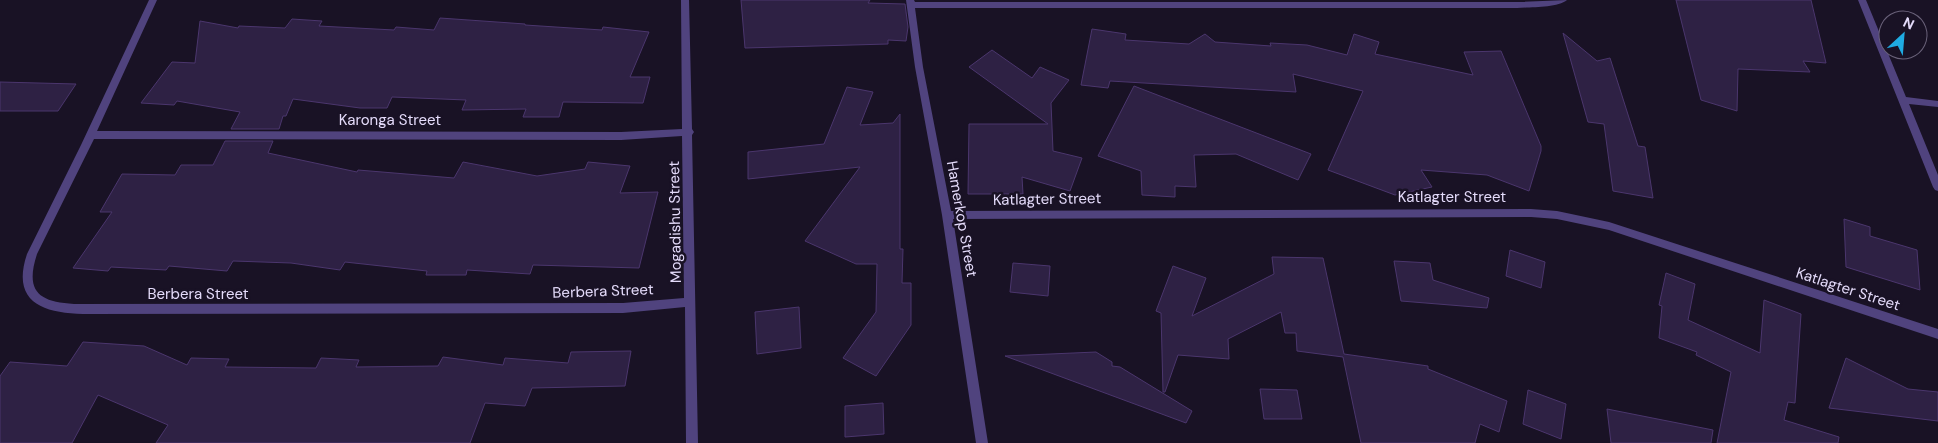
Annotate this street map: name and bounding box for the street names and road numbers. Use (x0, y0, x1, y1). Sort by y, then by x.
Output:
street label: Karonga Street (339, 110, 441, 130)
street label: Hamerkop Street (942, 159, 982, 279)
street label: Mogadishu Street (664, 161, 686, 283)
street label: Katlagter Street (1398, 187, 1506, 207)
street label: Katlagter Street (993, 188, 1101, 210)
street label: Katlagter Street (1793, 263, 1903, 315)
street label: Berbera Street (552, 279, 654, 303)
street label: Berbera Street (147, 284, 249, 304)

